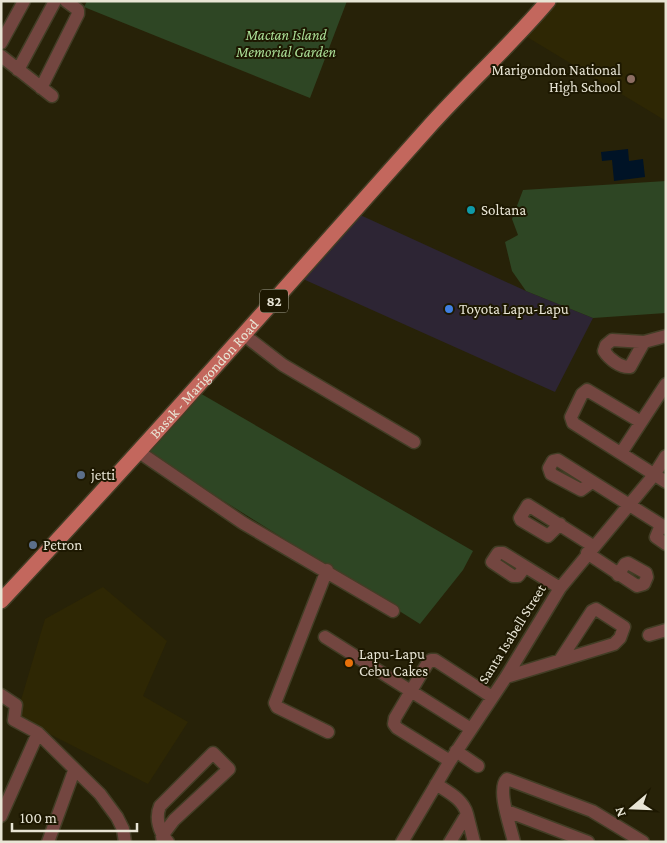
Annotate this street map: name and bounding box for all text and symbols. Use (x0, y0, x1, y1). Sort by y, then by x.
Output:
park label: Mactan Island Memorial Garden (235, 27, 336, 60)
place label: Marigondon National High School (491, 62, 621, 96)
marker: Marigondon National High School (625, 73, 637, 85)
place label: Soltana (481, 202, 526, 218)
marker: Soltana (465, 204, 477, 216)
road number: 82 (260, 290, 288, 312)
place label: Toyota Lapu-Lapu (459, 301, 569, 318)
marker: Toyota Lapu-Lapu (443, 303, 455, 315)
street label: Basak - Marigondon Road (146, 316, 262, 442)
place label: jetti (90, 467, 115, 484)
marker: jetti (75, 469, 87, 481)
place label: Petron (43, 537, 82, 553)
marker: Petron (27, 539, 39, 551)
street label: Santa Isabell Street (475, 580, 550, 687)
place label: Lapu-Lapu Cebu Cakes (359, 646, 428, 679)
marker: Lapu-Lapu Cebu Cakes (343, 657, 355, 669)
north arrow (607, 783, 657, 833)
scale bar (12, 800, 138, 832)
text: N (610, 805, 629, 819)
text: 100 m (20, 810, 57, 826)

